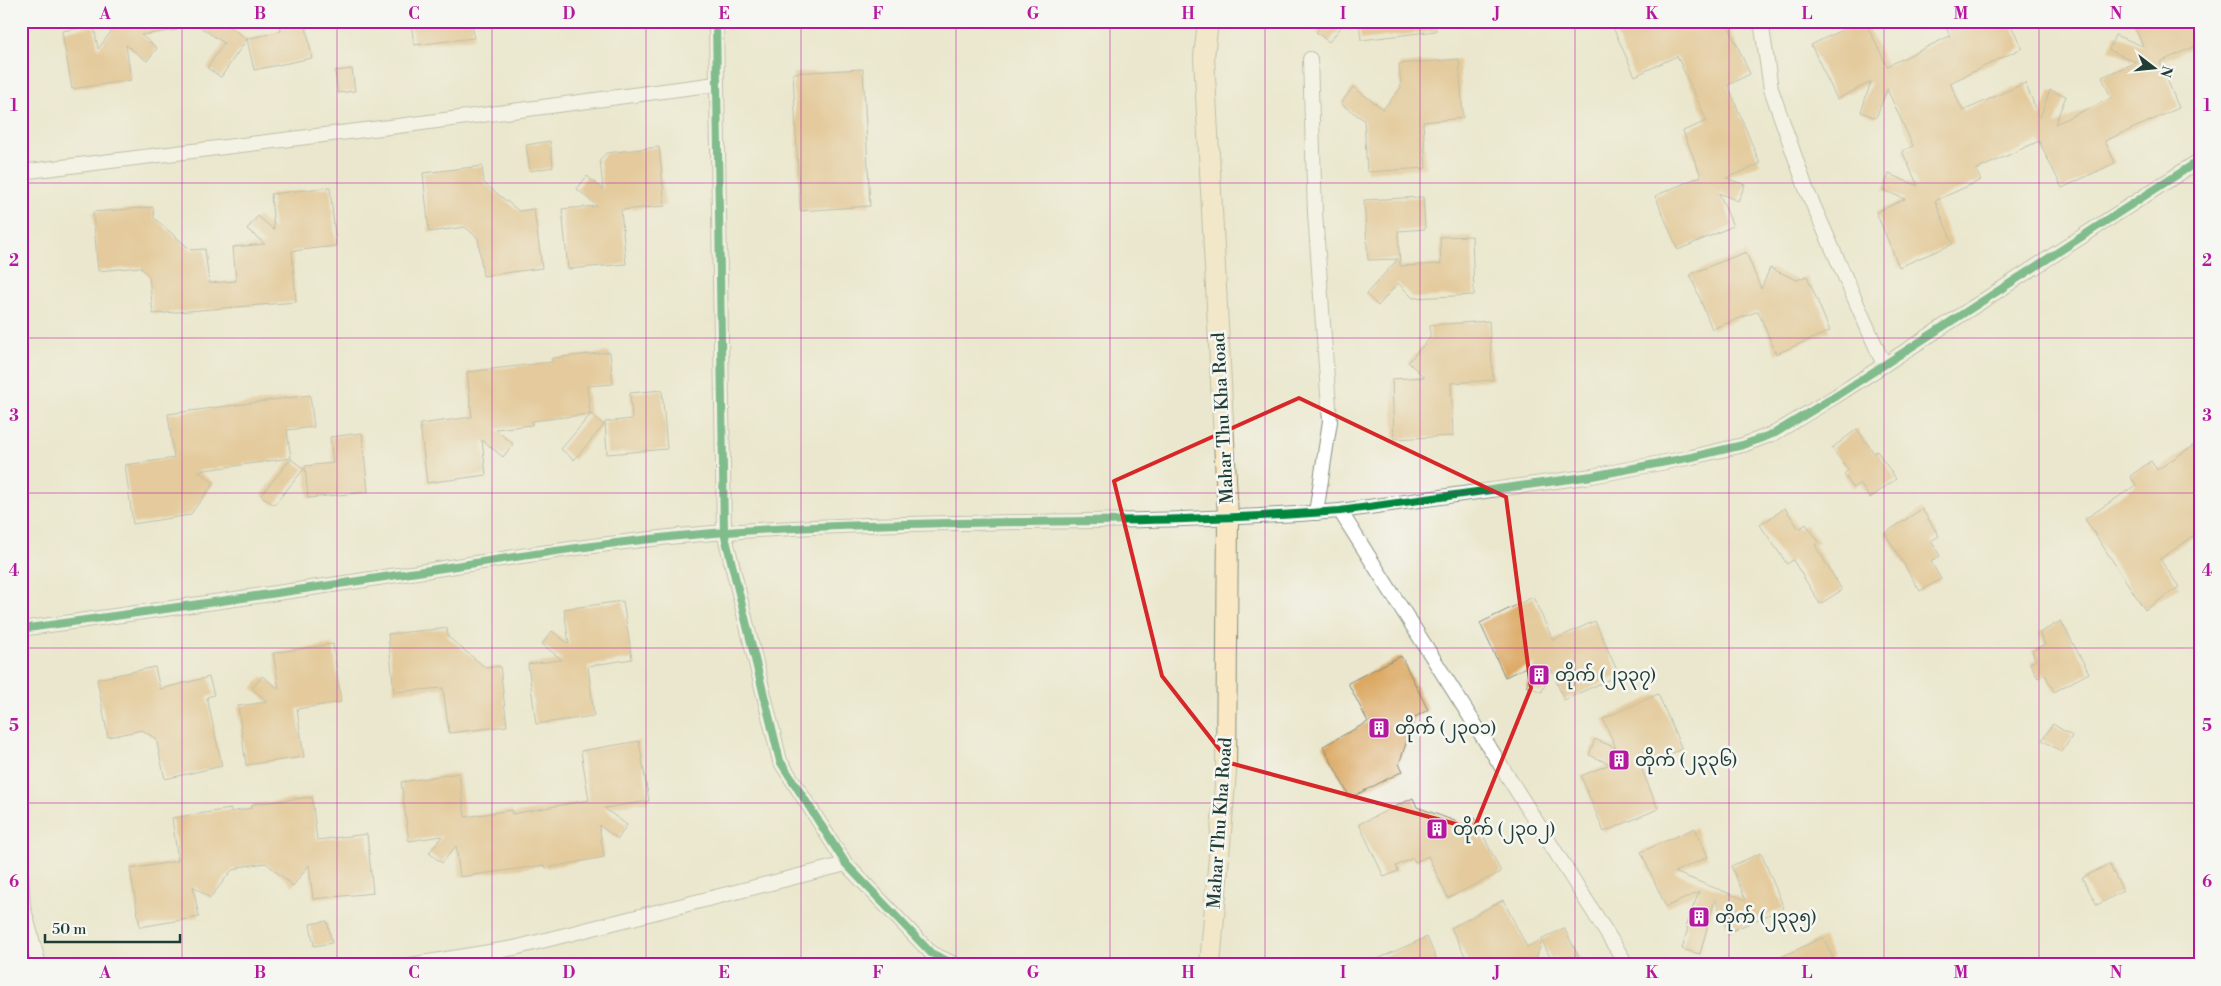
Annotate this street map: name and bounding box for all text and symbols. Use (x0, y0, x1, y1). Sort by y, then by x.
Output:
text: A (98, 4, 111, 24)
text: B (254, 4, 266, 24)
text: C (408, 4, 420, 24)
text: D (563, 4, 576, 24)
text: E (718, 4, 730, 24)
text: F (872, 4, 884, 24)
text: G (1027, 4, 1040, 24)
text: H (1181, 4, 1195, 24)
text: I (1340, 4, 1346, 24)
text: J (1492, 4, 1500, 24)
text: K (1646, 4, 1660, 24)
text: L (1802, 4, 1813, 24)
text: M (1954, 4, 1969, 24)
text: N (2110, 4, 2123, 24)
north arrow (2128, 42, 2178, 92)
text: N (2155, 64, 2176, 79)
text: 1 (10, 96, 18, 116)
text: 1 (2203, 96, 2211, 116)
text: 2 (9, 251, 19, 271)
text: 2 (2202, 251, 2212, 271)
street label: Mahar Thu Kha Road (1207, 331, 1239, 504)
text: 3 (9, 406, 19, 426)
text: 3 (2202, 406, 2212, 426)
text: 4 (9, 561, 20, 581)
text: 4 (2202, 561, 2213, 581)
place label: တိုက် (၂၃၃၇) (1555, 661, 1656, 690)
building icon: တိုက် (၂၃၃၇) (1527, 663, 1551, 687)
place label: တိုက် (၂၃၀၁) (1395, 714, 1497, 743)
text: 5 (9, 716, 19, 736)
building icon: တိုက် (၂၃၀၁) (1367, 716, 1391, 740)
text: 5 (2202, 716, 2212, 736)
street label: Mahar Thu Kha Road (1203, 736, 1238, 909)
place label: တိုက် (၂၃၃၆) (1635, 746, 1738, 775)
building icon: တိုက် (၂၃၃၆) (1607, 748, 1631, 772)
place label: တိုက် (၂၃၀၂) (1453, 815, 1555, 844)
building icon: တိုက် (၂၃၀၂) (1425, 817, 1449, 841)
text: 6 (9, 872, 19, 892)
text: 6 (2202, 872, 2212, 892)
place label: တိုက် (၂၃၃၅) (1715, 903, 1817, 932)
building icon: တိုက် (၂၃၃၅) (1687, 905, 1711, 929)
scale bar (45, 911, 180, 943)
text: 50 m (52, 920, 86, 939)
text: A (98, 963, 111, 983)
text: B (254, 963, 266, 983)
text: C (408, 963, 420, 983)
text: D (563, 963, 576, 983)
text: E (718, 963, 730, 983)
text: F (872, 963, 884, 983)
text: G (1027, 963, 1040, 983)
text: H (1181, 963, 1195, 983)
text: I (1340, 963, 1346, 983)
text: J (1492, 963, 1500, 983)
text: K (1646, 963, 1660, 983)
text: L (1802, 963, 1813, 983)
text: M (1954, 963, 1969, 983)
text: N (2110, 963, 2123, 983)

